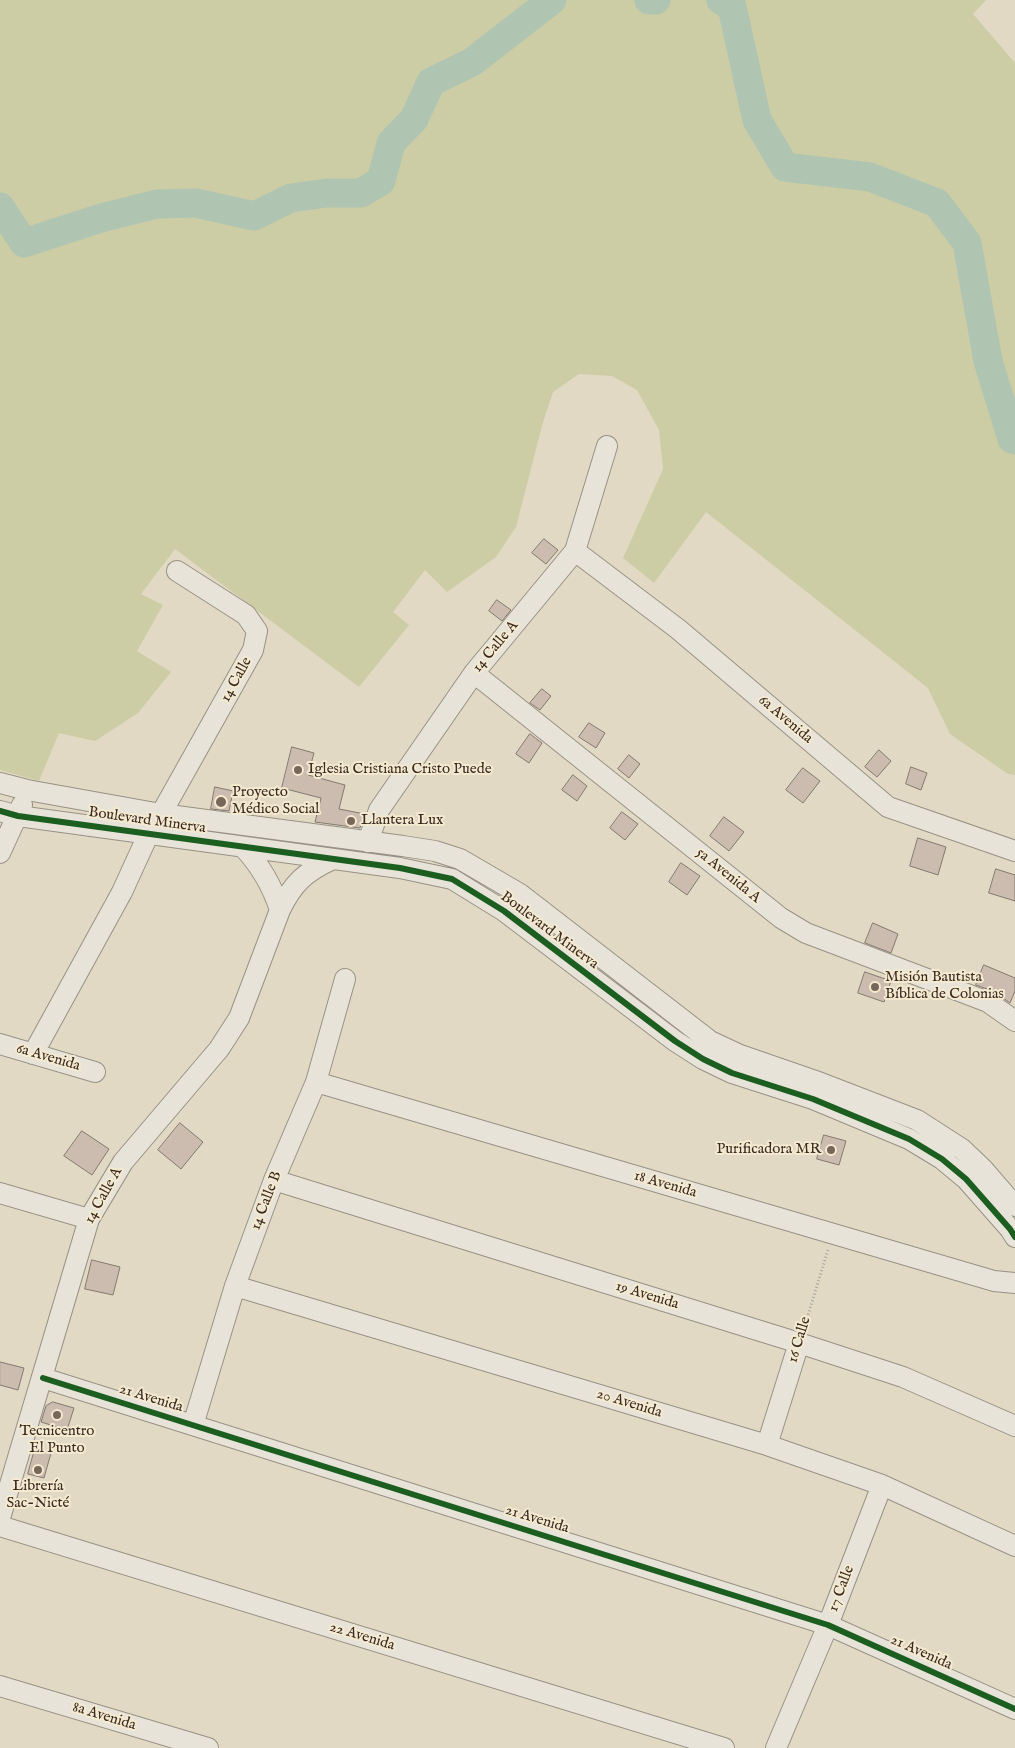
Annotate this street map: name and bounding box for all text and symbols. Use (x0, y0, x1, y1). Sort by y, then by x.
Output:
street label: 14 Calle A (469, 618, 523, 676)
street label: 14 Calle (217, 654, 257, 706)
street label: 6a Avenida (754, 692, 816, 748)
place label: Iglesia Cristiana Cristo Puede (308, 761, 492, 779)
marker: Iglesia Cristiana Cristo Puede (292, 764, 304, 776)
place label: Proyecto Médico Social (232, 784, 319, 819)
marker: Proyecto Médico Social (214, 795, 228, 809)
street label: Boulevard Minerva (87, 804, 207, 838)
place label: Llantera Lux (361, 812, 443, 830)
marker: Llantera Lux (345, 815, 357, 827)
street label: 5a Avenida A (692, 844, 764, 908)
street label: Boulevard Minerva (496, 888, 602, 974)
place label: Misión Bautista Bíblica de Colonias (885, 969, 1004, 1004)
marker: Misión Bautista Bíblica de Colonias (869, 981, 881, 993)
street label: 6a Avenida (14, 1040, 82, 1076)
place label: Purificadora MR (717, 1141, 821, 1159)
marker: Purificadora MR (825, 1144, 837, 1156)
street label: 14 Calle A (81, 1165, 127, 1227)
street label: 18 Avenida (632, 1167, 698, 1203)
street label: 14 Calle B (248, 1169, 286, 1233)
street label: 19 Avenida (613, 1278, 681, 1314)
street label: 16 Calle (784, 1315, 816, 1365)
street label: 21 Avenida (117, 1381, 185, 1417)
street label: 20 Avenida (594, 1386, 664, 1422)
marker: Tecnicentro El Punto (51, 1409, 63, 1421)
place label: Tecnicentro El Punto (20, 1423, 94, 1458)
marker: Librería Sac-Nicté (32, 1464, 44, 1476)
place label: Librería Sac-Nicté (7, 1478, 69, 1513)
street label: 21 Avenida (503, 1502, 571, 1538)
street label: 17 Calle (825, 1563, 859, 1615)
street label: 22 Avenida (327, 1619, 397, 1655)
street label: 21 Avenida (887, 1631, 955, 1675)
street label: 8a Avenida (70, 1699, 138, 1735)

